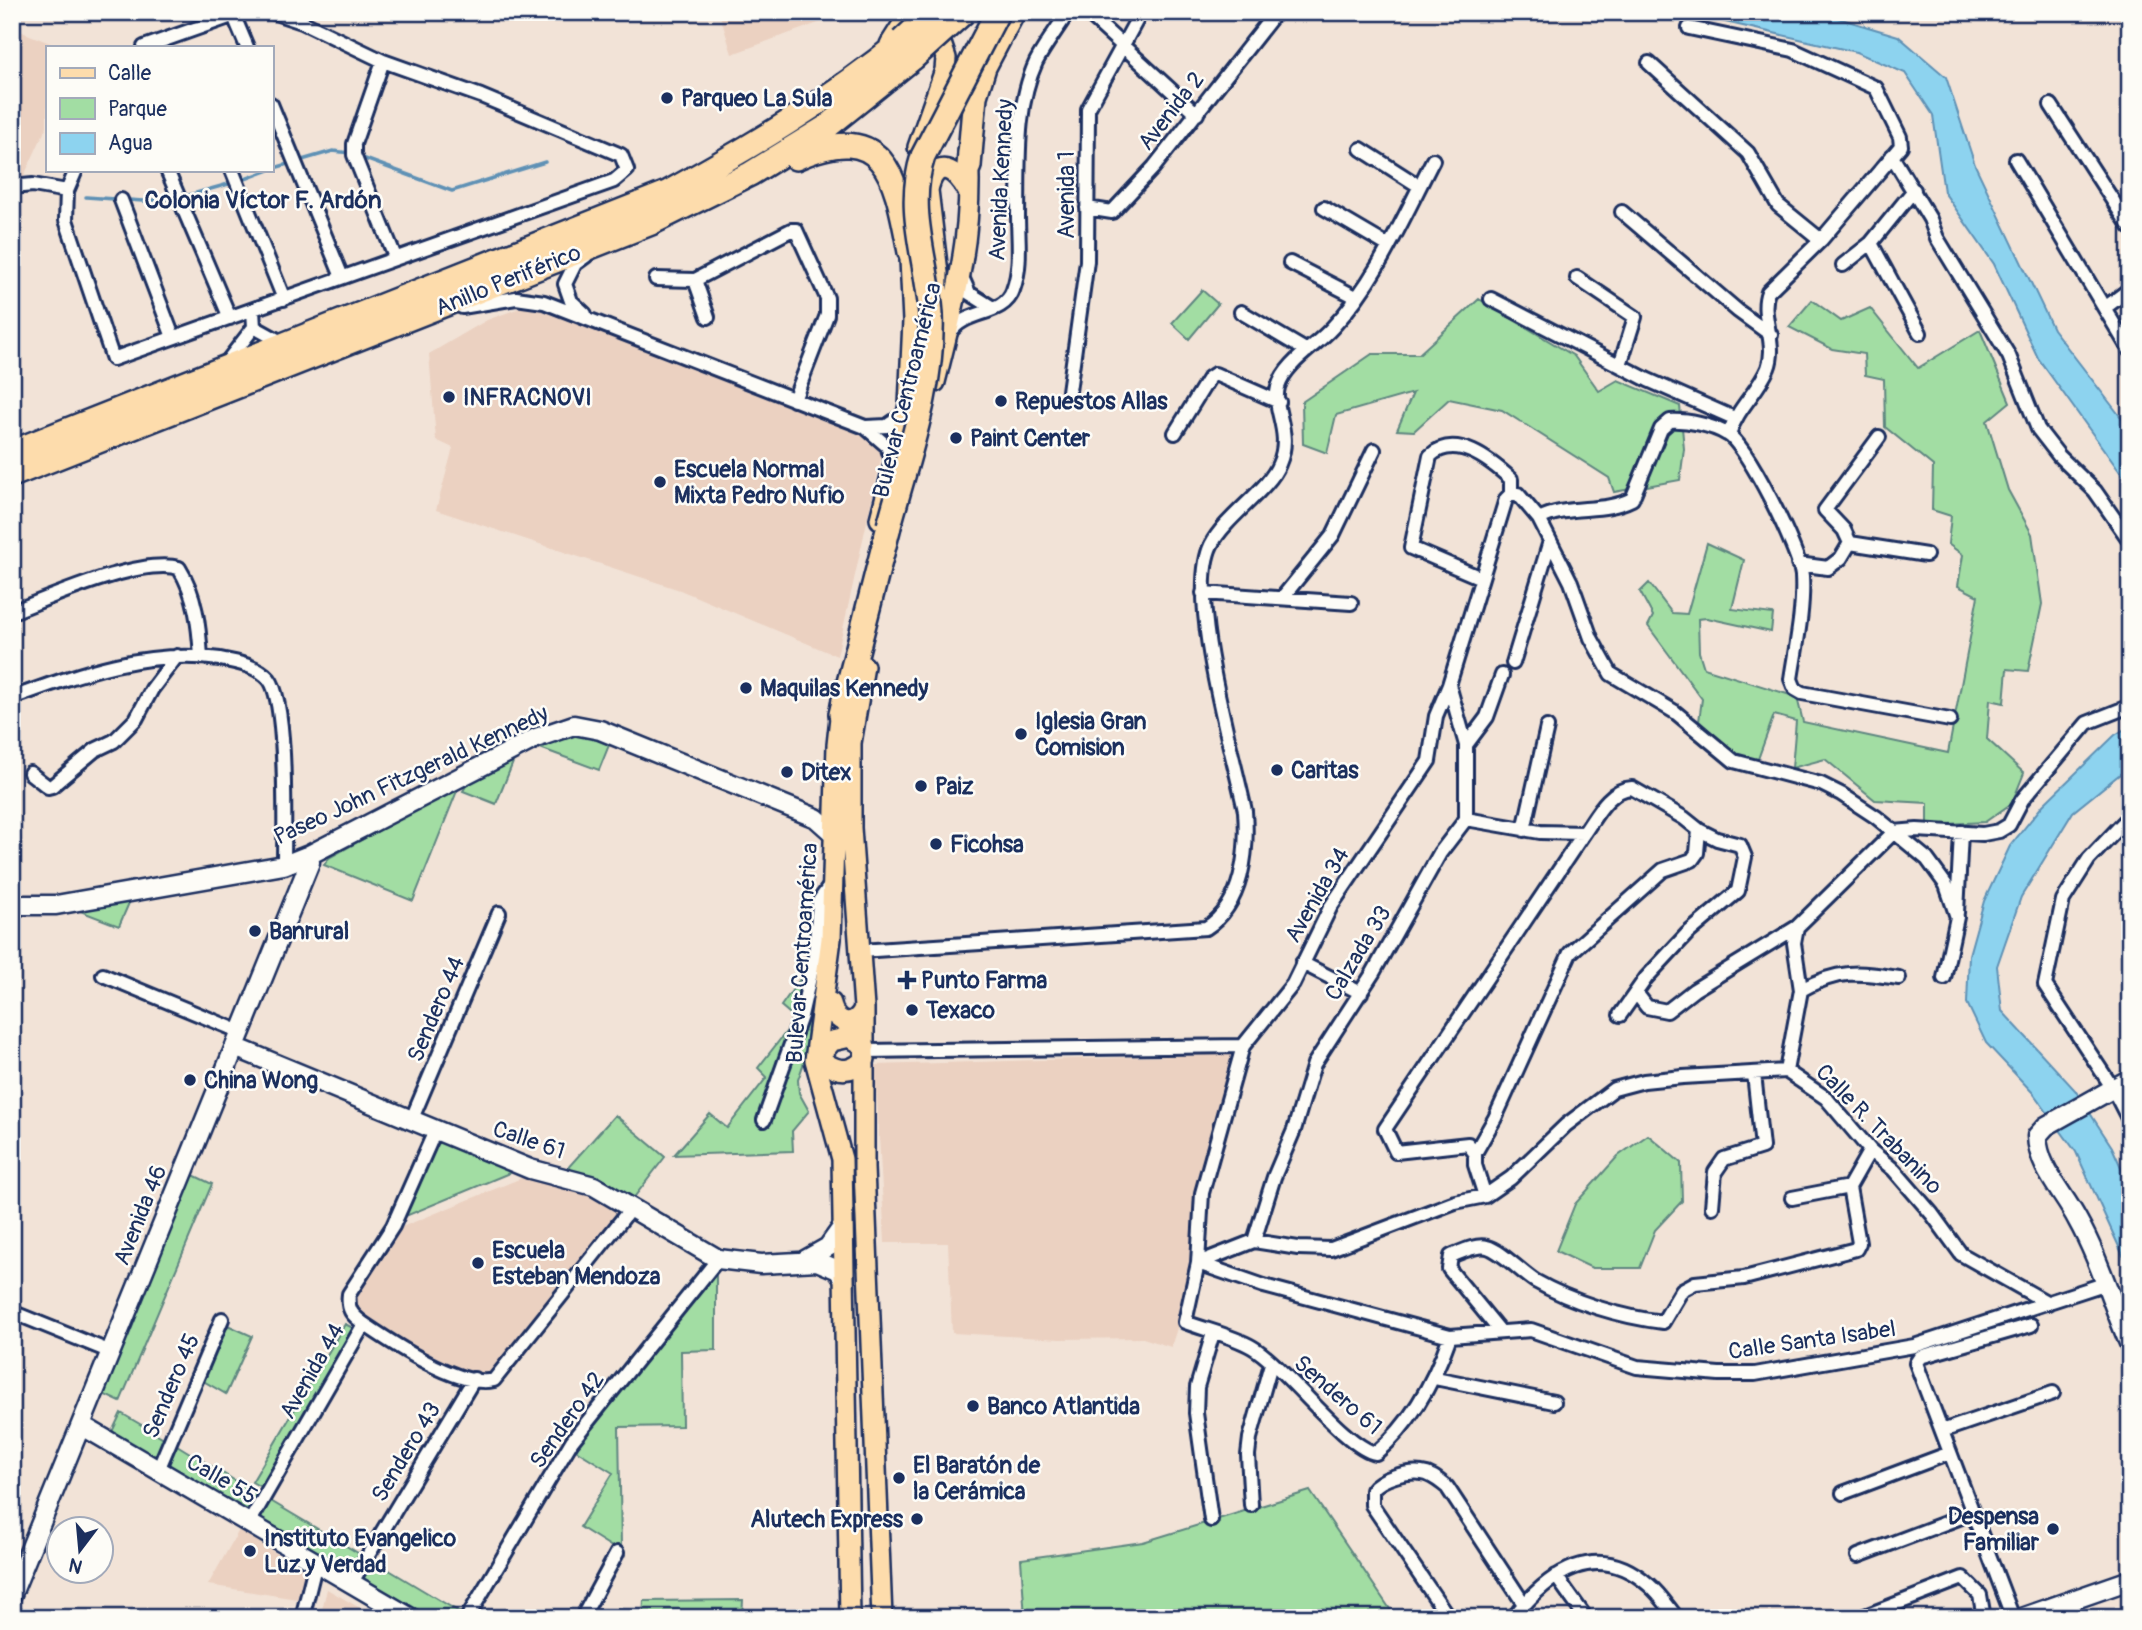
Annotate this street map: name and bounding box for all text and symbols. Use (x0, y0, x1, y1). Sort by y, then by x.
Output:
legend (46, 46, 273, 172)
text: Calle (108, 60, 152, 87)
street label: Avenida 2 (1131, 66, 1211, 156)
place label: Parqueo La Sula (681, 84, 833, 113)
marker: Parqueo La Sula (659, 90, 675, 106)
text: Parque (108, 96, 167, 123)
street label: Avenida Kennedy (982, 98, 1020, 262)
text: Agua (108, 130, 153, 157)
street label: Avenida 1 (1052, 151, 1081, 239)
district label: Colonia Víctor F. Ardón (145, 186, 381, 215)
street label: Anillo Periférico (431, 238, 585, 322)
street label: Bulevar Centroamérica (866, 279, 948, 501)
place label: INFRACNOVI (463, 383, 592, 412)
place label: Repuestos Allas (1015, 387, 1168, 416)
marker: INFRACNOVI (441, 389, 457, 405)
marker: Repuestos Allas (993, 393, 1009, 409)
place label: Paint Center (970, 424, 1091, 453)
marker: Paint Center (948, 430, 964, 446)
place label: Escuela Normal Mixta Pedro Nufio (674, 455, 845, 510)
marker: Escuela Normal Mixta Pedro Nufio (652, 474, 668, 490)
place label: Maquilas Kennedy (760, 674, 928, 703)
marker: Maquilas Kennedy (738, 680, 754, 696)
street label: Paseo John Fitzgerald Kennedy (269, 698, 553, 851)
place label: Iglesia Gran Comision (1035, 707, 1146, 762)
marker: Iglesia Gran Comision (1013, 726, 1029, 742)
place label: Caritas (1291, 756, 1359, 785)
place label: Ditex (801, 758, 852, 787)
marker: Caritas (1269, 762, 1285, 778)
marker: Ditex (779, 764, 795, 780)
place label: Paiz (935, 772, 974, 801)
marker: Paiz (913, 778, 929, 794)
place label: Ficohsa (950, 830, 1024, 859)
marker: Ficohsa (928, 836, 944, 852)
street label: Bulevar Centroamérica (780, 842, 824, 1064)
street label: Avenida 34 (1278, 842, 1356, 948)
street label: Calzada 33 (1318, 900, 1398, 1006)
place label: Banrural (269, 917, 349, 946)
marker: Banrural (247, 923, 263, 939)
street label: Sendero 44 (401, 952, 471, 1066)
place label: Punto Farma (921, 966, 1047, 995)
marker: Punto Farma (899, 972, 915, 988)
place label: Texaco (925, 996, 996, 1025)
marker: Texaco (904, 1002, 920, 1018)
street label: Calle R. Trabanino (1809, 1058, 1949, 1200)
place label: China Wong (204, 1066, 319, 1095)
marker: China Wong (182, 1072, 198, 1088)
street label: Calle 61 (489, 1114, 569, 1166)
street label: Avenida 46 (107, 1161, 173, 1269)
place label: Escuela Esteban Mendoza (492, 1236, 661, 1291)
marker: Escuela Esteban Mendoza (470, 1255, 486, 1271)
street label: Calle Santa Isabel (1726, 1314, 1898, 1366)
street label: Avenida 44 (273, 1318, 351, 1424)
street label: Sendero 45 (136, 1329, 206, 1443)
street label: Sendero 61 (1288, 1349, 1388, 1441)
street label: Sendero 42 (523, 1366, 611, 1474)
place label: Banco Atlantida (987, 1392, 1140, 1421)
street label: Sendero 43 (365, 1397, 447, 1507)
marker: Banco Atlantida (965, 1398, 981, 1414)
street label: Calle 55 (181, 1447, 263, 1511)
place label: El Baratón de la Cerámica (913, 1451, 1041, 1506)
marker: El Baratón de la Cerámica (891, 1470, 907, 1486)
place label: Despensa Familiar (1948, 1502, 2040, 1557)
place label: Alutech Express (750, 1505, 904, 1534)
marker: Alutech Express (909, 1511, 925, 1527)
north arrow (46, 1514, 116, 1584)
marker: Despensa Familiar (2045, 1521, 2061, 1537)
place label: Instituto Evangelico Luz y Verdad (264, 1524, 457, 1579)
marker: Instituto Evangelico Luz y Verdad (242, 1543, 258, 1559)
text: N (66, 1552, 85, 1579)

